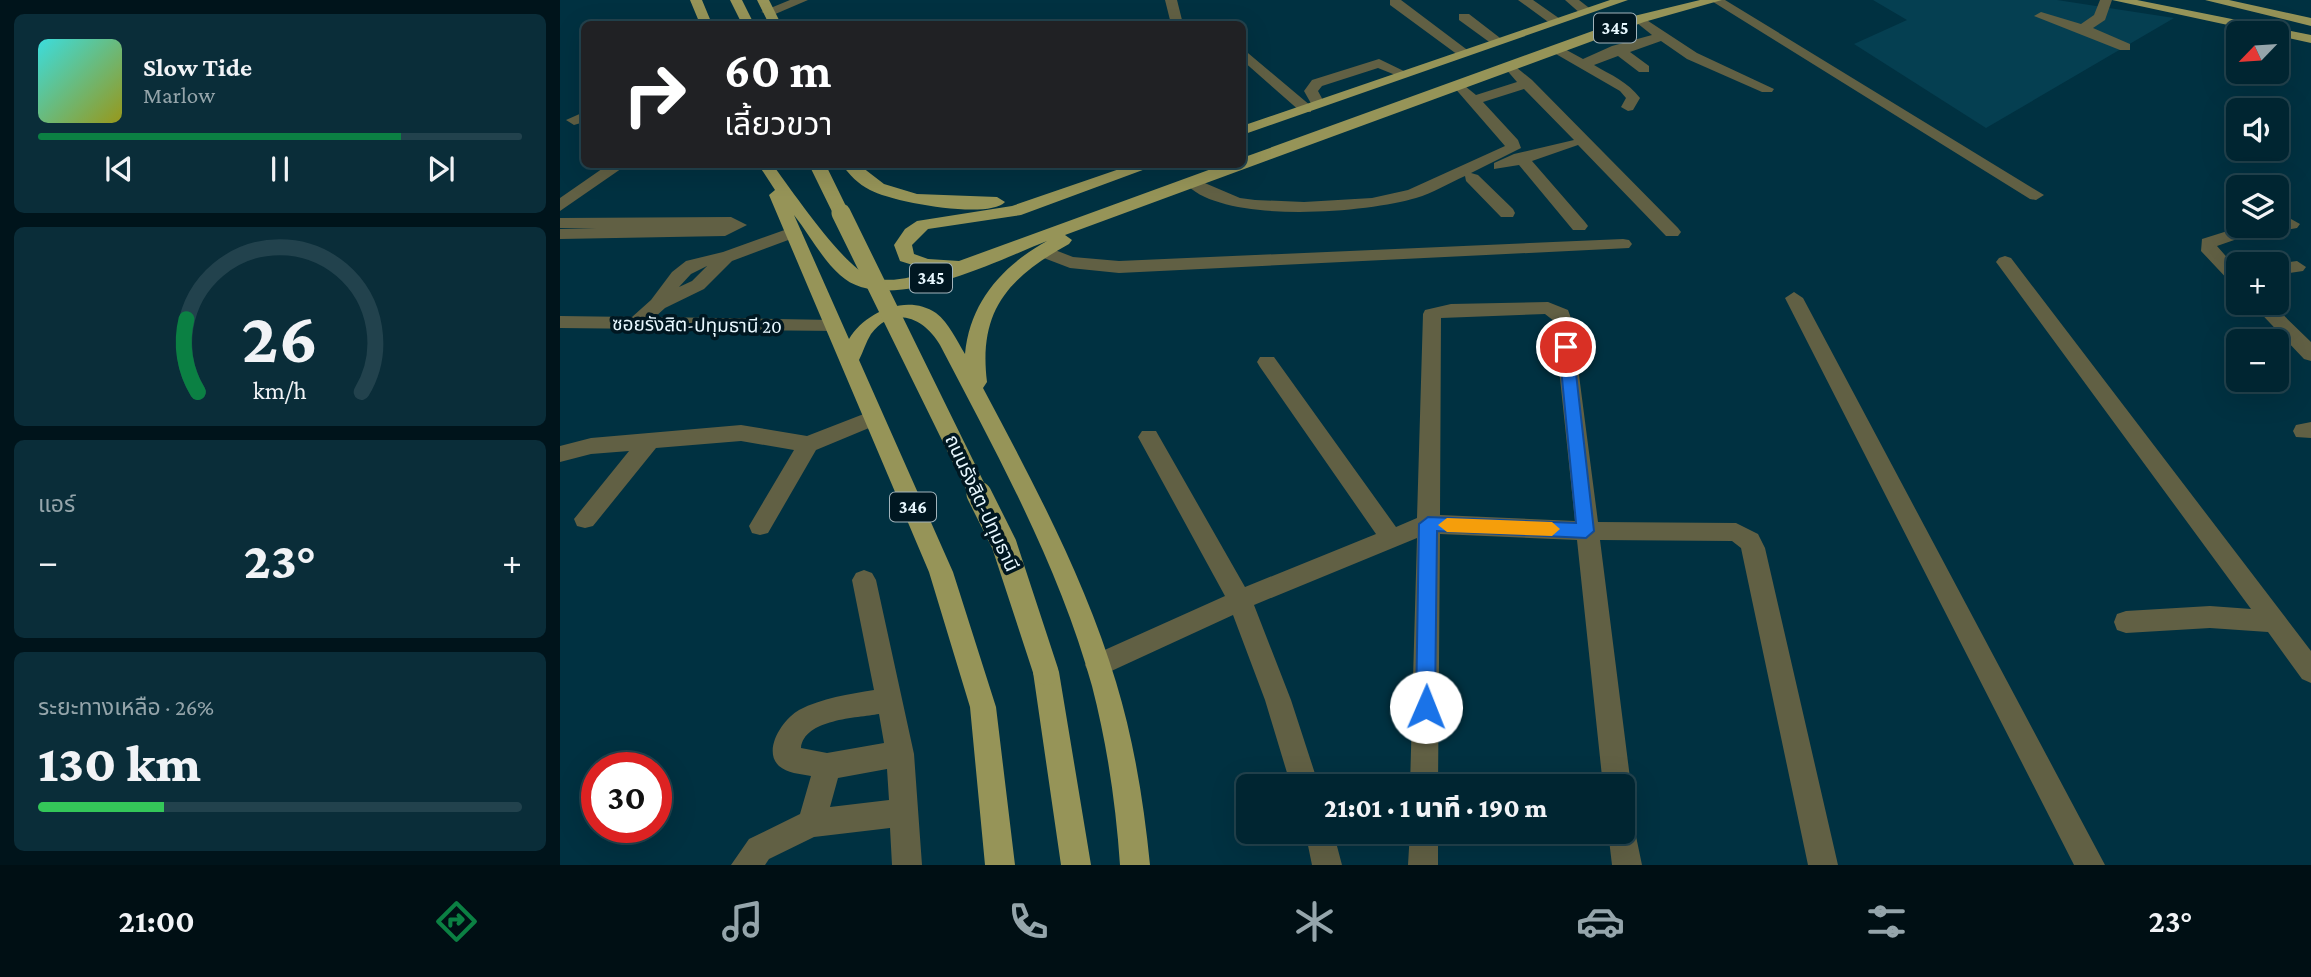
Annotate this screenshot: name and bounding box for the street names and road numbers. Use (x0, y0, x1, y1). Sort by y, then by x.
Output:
road number: 345 (1594, 13, 1636, 42)
road number: 345 (910, 264, 952, 292)
street label: ซอยรังสิต-ปทุมธานี 20 (612, 313, 782, 338)
street label: ถนนรังสิต-ปทุมธานี (940, 431, 1023, 575)
road number: 346 (890, 492, 936, 522)

